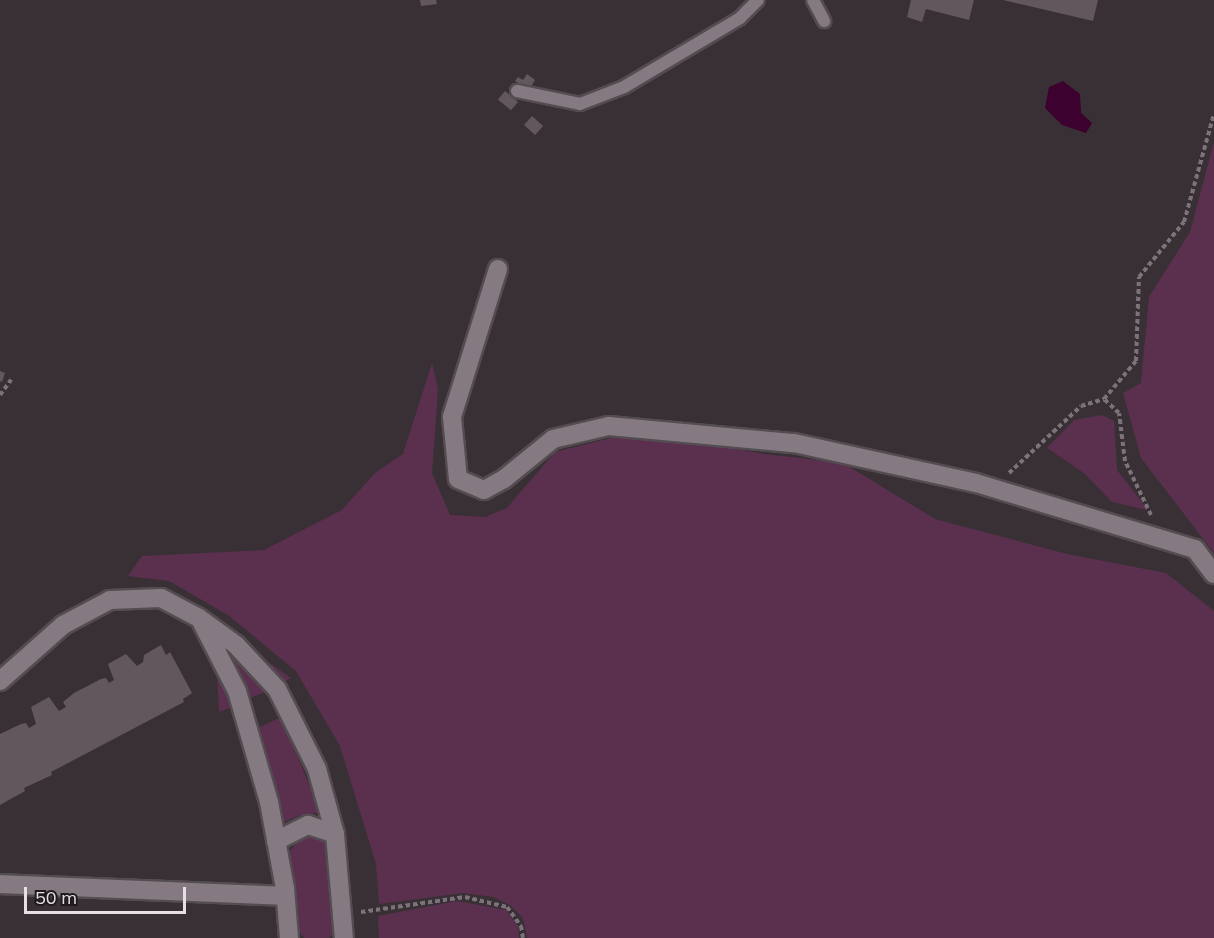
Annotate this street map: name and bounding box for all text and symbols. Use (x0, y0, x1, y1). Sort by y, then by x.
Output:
scale bar (27, 875, 189, 913)
text: 50 m (35, 886, 77, 909)

